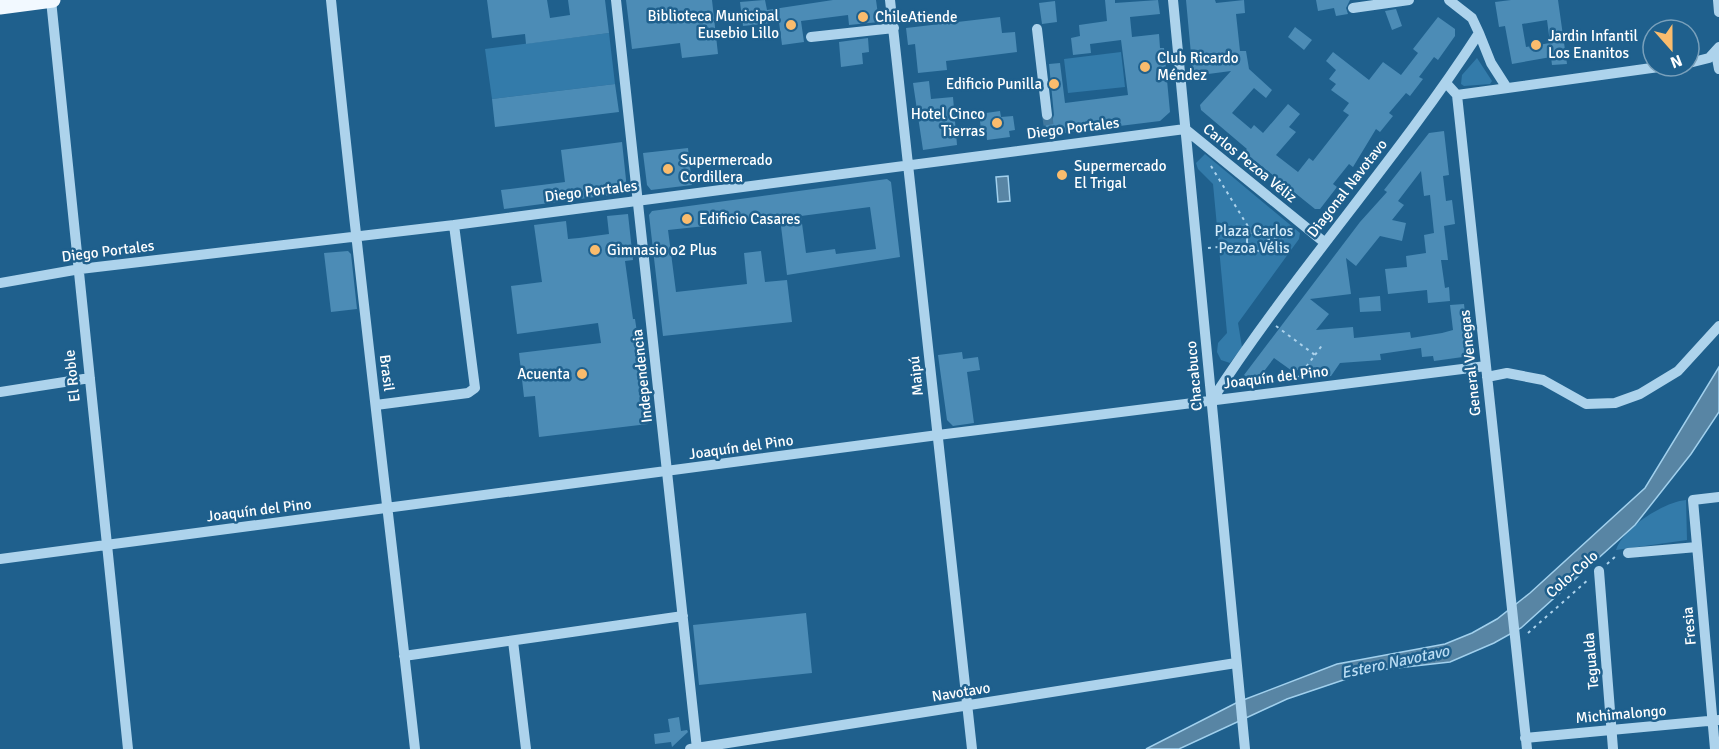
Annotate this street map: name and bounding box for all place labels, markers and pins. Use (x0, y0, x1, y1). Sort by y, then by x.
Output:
place label: Biblioteca Municipal Eusebio Lillo (647, 7, 779, 42)
place label: ChileAtiende (875, 8, 958, 26)
marker: ChileAtiende (856, 10, 870, 24)
marker: Biblioteca Municipal Eusebio Lillo (784, 18, 798, 32)
place label: Jardin Infantil Los Enanitos (1548, 27, 1638, 62)
marker: Jardin Infantil Los Enanitos (1529, 38, 1543, 52)
place label: Club Ricardo Méndez (1157, 49, 1239, 84)
marker: Club Ricardo Méndez (1138, 60, 1152, 74)
place label: Edificio Punilla (946, 75, 1042, 93)
marker: Edificio Punilla (1047, 77, 1061, 91)
place label: Hotel Cinco Tierras (911, 105, 985, 140)
marker: Hotel Cinco Tierras (990, 116, 1004, 130)
place label: Supermercado Cordillera (680, 151, 773, 186)
place label: Supermercado El Trigal (1074, 157, 1167, 192)
marker: Supermercado Cordillera (661, 162, 675, 176)
marker: Supermercado El Trigal (1055, 168, 1069, 182)
place label: Edificio Casares (699, 210, 801, 228)
marker: Edificio Casares (680, 212, 694, 226)
place label: Gimnasio o2 Plus (607, 241, 717, 259)
marker: Gimnasio o2 Plus (588, 243, 602, 257)
place label: Acuenta (517, 365, 570, 383)
marker: Acuenta (575, 367, 589, 381)

